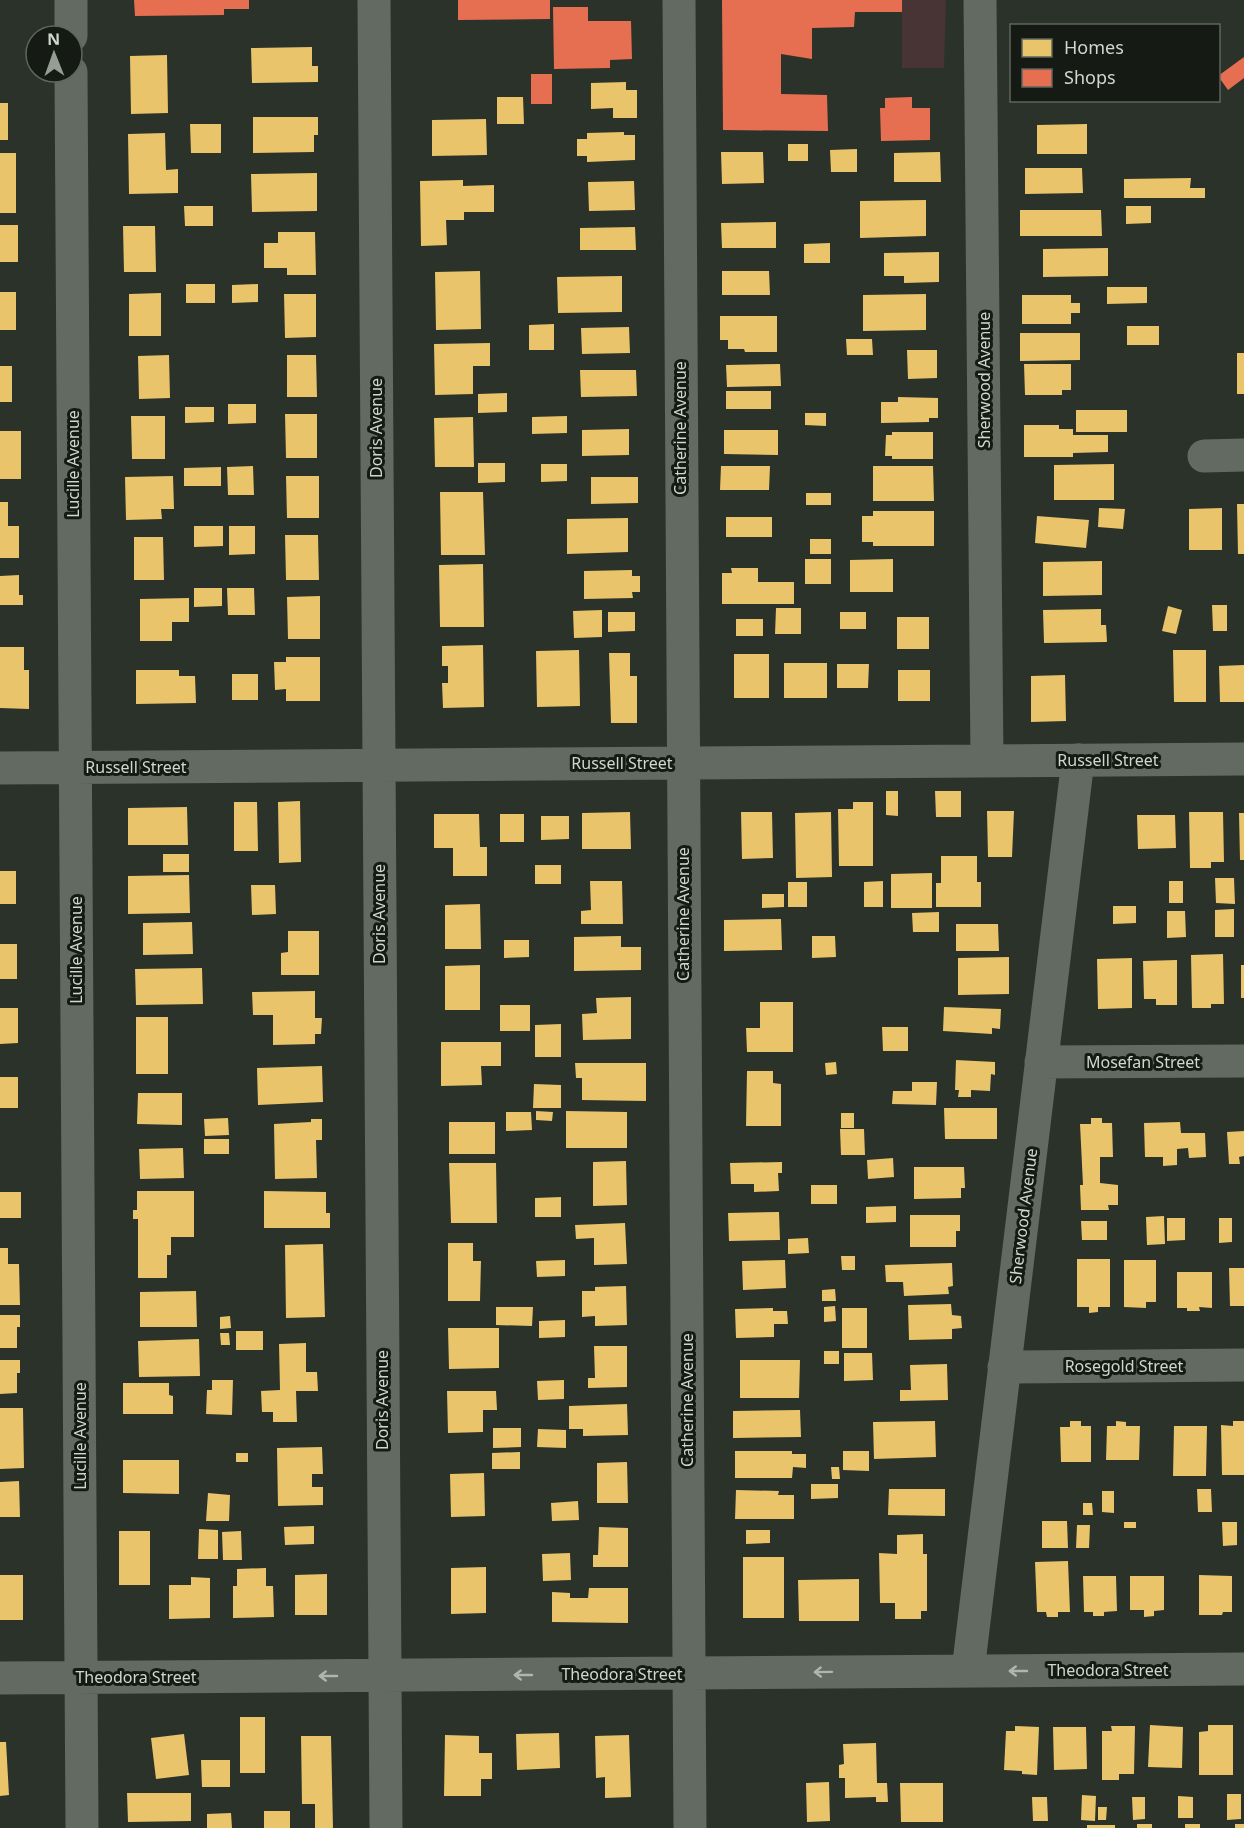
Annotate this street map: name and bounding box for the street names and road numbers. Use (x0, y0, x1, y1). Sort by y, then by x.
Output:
street label: Sherwood Avenue (973, 312, 995, 448)
street label: Catherine Avenue (669, 361, 691, 495)
street label: Doris Avenue (365, 378, 387, 478)
street label: Lucille Avenue (62, 410, 84, 518)
street label: Russell Street (1057, 749, 1159, 771)
street label: Russell Street (571, 752, 673, 774)
street label: Russell Street (85, 756, 187, 778)
street label: Catherine Avenue (672, 847, 694, 981)
street label: Doris Avenue (368, 864, 390, 964)
street label: Lucille Avenue (65, 896, 87, 1004)
street label: Mosefan Street (1086, 1051, 1200, 1073)
street label: Sherwood Avenue (1004, 1147, 1042, 1285)
street label: Catherine Avenue (676, 1333, 698, 1467)
street label: Doris Avenue (371, 1350, 393, 1450)
street label: Rosegold Street (1065, 1355, 1184, 1377)
street label: Lucille Avenue (69, 1382, 91, 1490)
street label: Theodora Street (1047, 1659, 1169, 1681)
street label: Theodora Street (561, 1663, 683, 1685)
street label: Theodora Street (75, 1666, 197, 1688)

